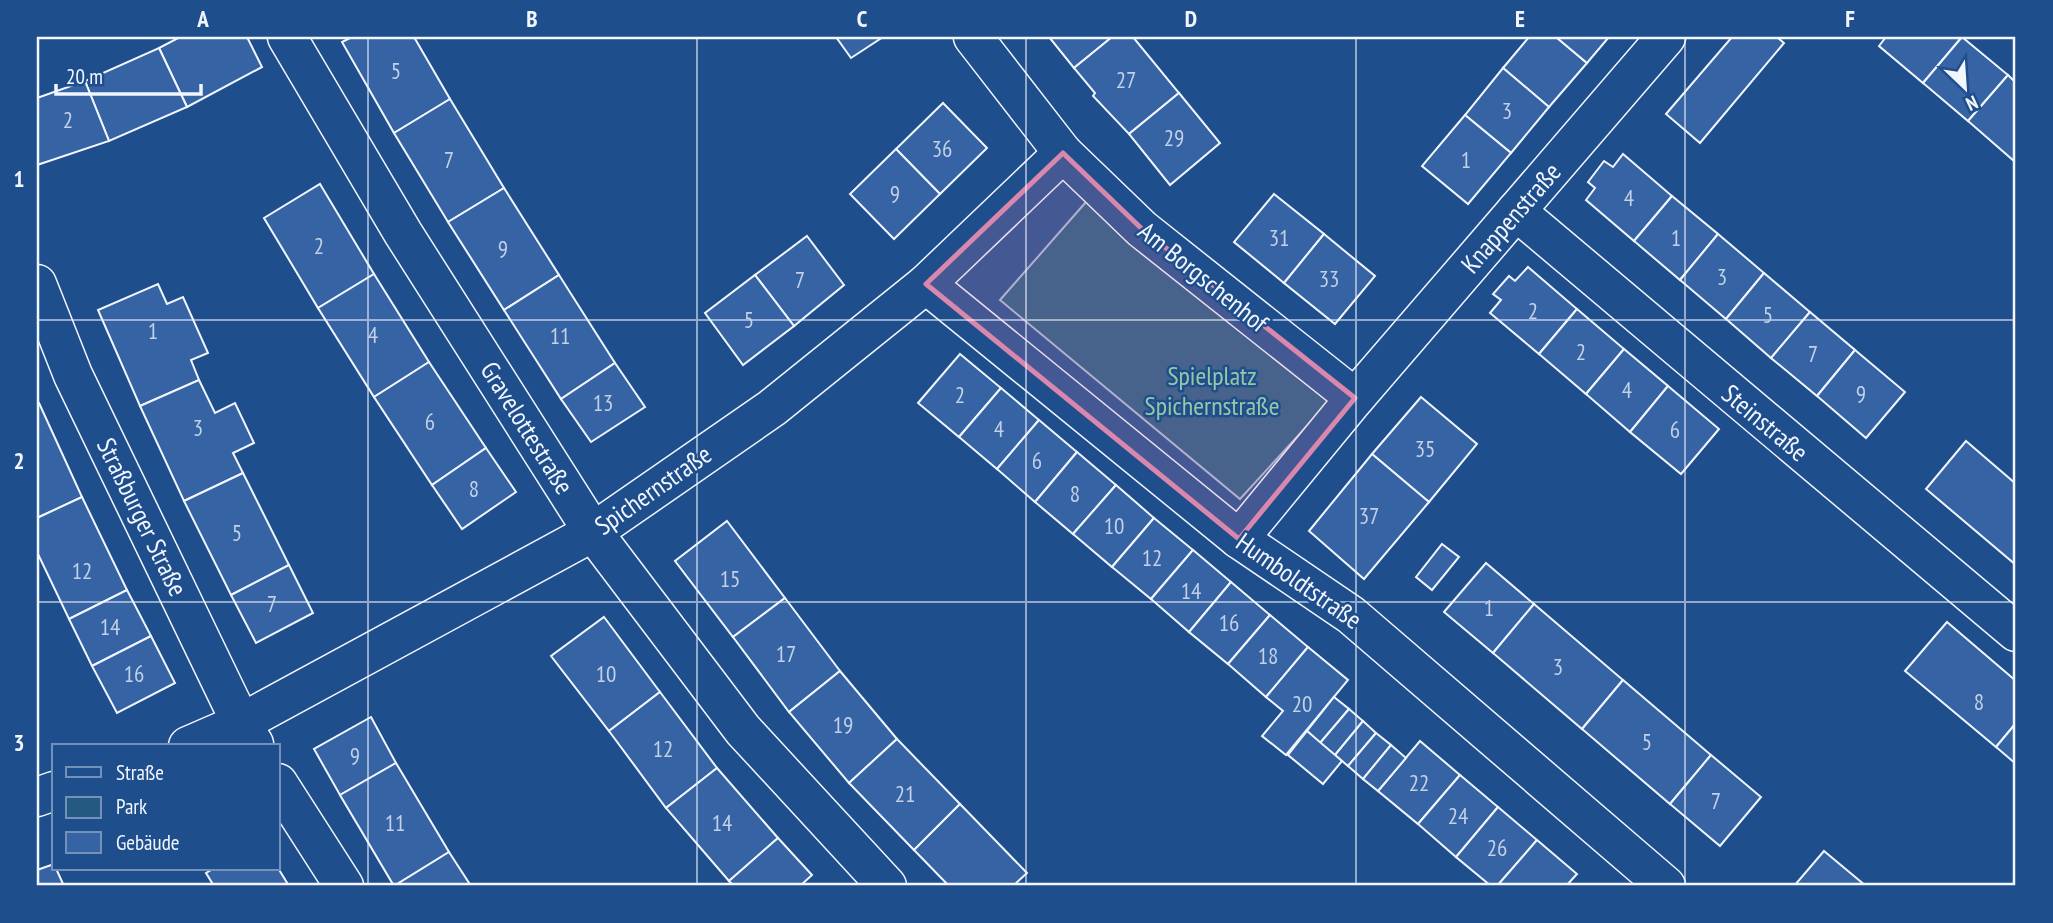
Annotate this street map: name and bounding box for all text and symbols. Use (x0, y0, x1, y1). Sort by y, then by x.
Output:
text: A (196, 4, 209, 33)
text: B (526, 4, 538, 33)
text: C (857, 4, 868, 33)
text: D (1185, 4, 1197, 33)
text: E (1515, 4, 1525, 33)
text: F (1845, 4, 1855, 33)
scale bar (56, 52, 201, 96)
north arrow (1930, 52, 2000, 122)
house number: 5 (391, 56, 401, 85)
text: 20 m (66, 63, 103, 90)
house number: 27 (1116, 65, 1136, 94)
text: N (1962, 90, 1982, 116)
house number: 3 (1502, 96, 1512, 125)
house number: 2 (63, 105, 73, 134)
house number: 29 (1164, 123, 1184, 152)
house number: 36 (932, 134, 952, 163)
house number: 7 (444, 145, 454, 174)
house number: 1 (1461, 145, 1471, 174)
street label: Knappenstraße (1454, 156, 1568, 280)
text: 1 (14, 164, 25, 193)
house number: 9 (890, 179, 900, 208)
house number: 4 (1624, 183, 1634, 212)
street label: Am Borgschenhof (1132, 214, 1276, 340)
house number: 31 (1269, 223, 1289, 252)
house number: 1 (1671, 223, 1681, 252)
house number: 2 (314, 231, 324, 260)
house number: 9 (498, 234, 508, 263)
house number: 3 (1717, 262, 1727, 291)
house number: 33 (1319, 264, 1339, 293)
house number: 7 (795, 265, 805, 294)
house number: 2 (1528, 296, 1538, 325)
house number: 5 (1763, 300, 1773, 329)
house number: 5 (744, 305, 754, 334)
house number: 1 (148, 316, 158, 345)
house number: 4 (368, 320, 378, 349)
house number: 11 (550, 321, 570, 350)
house number: 2 (1576, 337, 1586, 366)
house number: 7 (1808, 339, 1818, 368)
street label: Gravelottestraße (474, 355, 581, 500)
park label: Spielplatz Spichernstraße (1145, 359, 1279, 422)
house number: 4 (1622, 375, 1632, 404)
street label: Steinstraße (1715, 377, 1815, 468)
house number: 9 (1856, 379, 1866, 408)
house number: 2 (955, 380, 965, 409)
house number: 13 (593, 388, 613, 417)
house number: 6 (425, 407, 435, 436)
house number: 3 (193, 413, 203, 442)
house number: 4 (994, 414, 1004, 443)
house number: 6 (1670, 415, 1680, 444)
street label: Straßburger Straße (90, 432, 195, 601)
house number: 35 (1415, 434, 1435, 463)
street label: Spichernstraße (588, 437, 717, 542)
text: 2 (14, 446, 25, 475)
house number: 6 (1032, 446, 1042, 475)
house number: 8 (469, 474, 479, 503)
house number: 8 (1070, 479, 1080, 508)
house number: 37 (1359, 501, 1379, 530)
house number: 10 (1104, 511, 1124, 540)
house number: 5 (232, 518, 242, 547)
street label: Humboldtstraße (1230, 525, 1369, 636)
house number: 12 (1142, 543, 1162, 572)
house number: 12 (72, 556, 92, 585)
house number: 15 (720, 564, 740, 593)
house number: 14 (1181, 576, 1201, 605)
house number: 7 (267, 589, 277, 618)
house number: 1 (1484, 593, 1494, 622)
house number: 16 (1219, 608, 1239, 637)
house number: 14 (100, 612, 120, 641)
house number: 17 (776, 639, 796, 668)
house number: 18 (1258, 641, 1278, 670)
house number: 3 (1553, 652, 1563, 681)
house number: 16 (124, 659, 144, 688)
house number: 10 (596, 659, 616, 688)
house number: 8 (1974, 687, 1984, 716)
house number: 20 (1292, 689, 1312, 718)
house number: 19 (833, 710, 853, 739)
house number: 5 (1642, 727, 1652, 756)
text: 3 (14, 728, 25, 757)
house number: 12 (653, 734, 673, 763)
house number: 9 (350, 741, 360, 770)
legend (52, 744, 280, 870)
text: Straße (116, 759, 164, 786)
house number: 22 (1409, 768, 1429, 797)
house number: 21 (895, 779, 915, 808)
house number: 7 (1711, 786, 1721, 815)
text: Park (116, 793, 147, 820)
house number: 24 (1448, 801, 1468, 830)
house number: 11 (385, 808, 405, 837)
house number: 14 (712, 808, 732, 837)
text: Gebäude (116, 829, 179, 856)
house number: 26 (1487, 833, 1507, 862)

